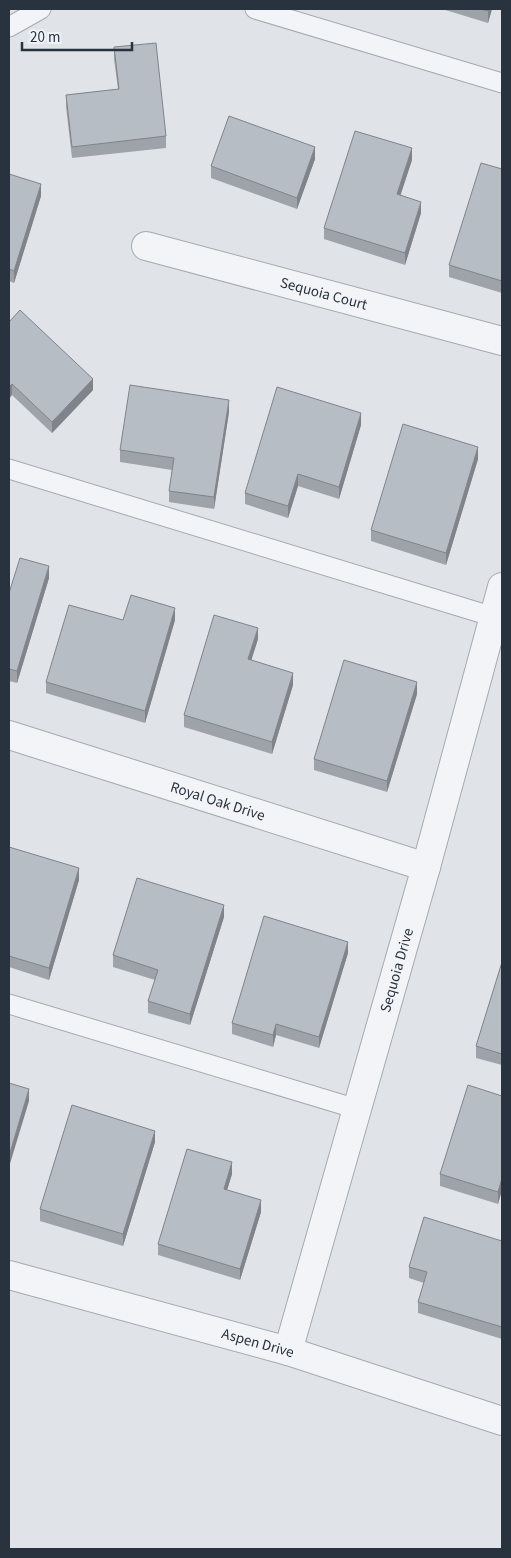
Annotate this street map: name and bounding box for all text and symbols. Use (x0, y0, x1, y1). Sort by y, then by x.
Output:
scale bar (22, 20, 132, 52)
text: 20 m (30, 27, 60, 48)
street label: Sequoia Court (278, 272, 370, 316)
street label: Royal Oak Drive (168, 777, 268, 826)
street label: Sequoia Drive (375, 926, 419, 1015)
street label: Aspen Drive (219, 1323, 297, 1363)

